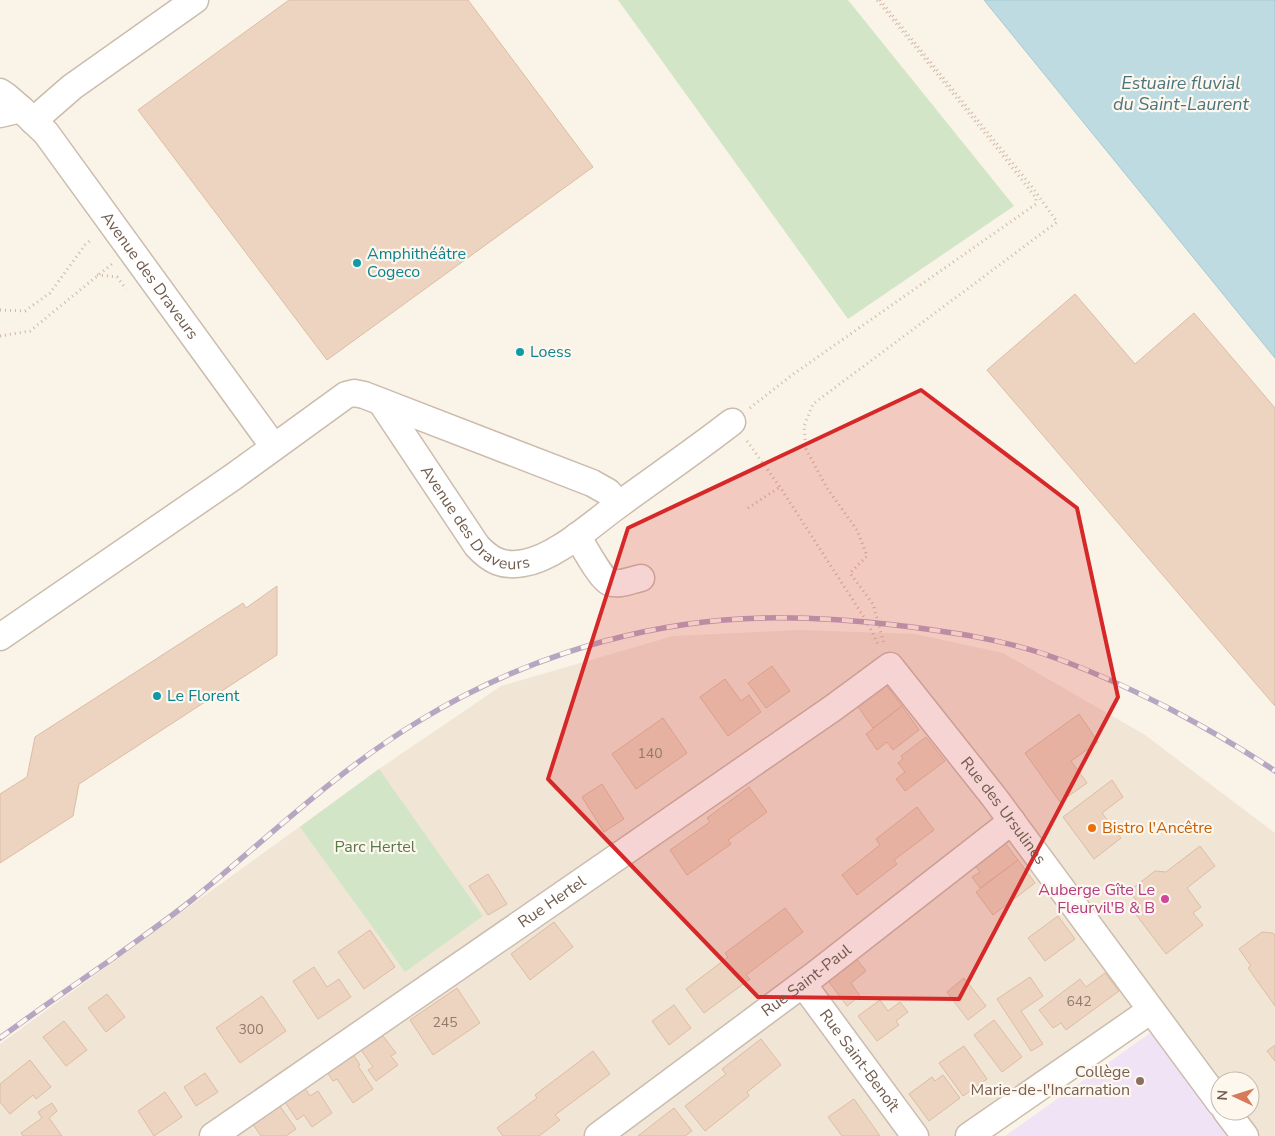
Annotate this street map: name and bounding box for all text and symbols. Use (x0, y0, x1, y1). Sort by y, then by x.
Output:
water label: Estuaire fluvial du Saint-Laurent (1113, 71, 1250, 116)
street label: Avenue des Draveurs (96, 207, 204, 344)
place label: Amphithéâtre Cogeco (367, 243, 466, 283)
marker: Amphithéâtre Cogeco (351, 257, 363, 269)
place label: Loess (530, 341, 571, 363)
marker: Loess (514, 346, 526, 358)
street label: Avenue des Draveurs (415, 461, 532, 575)
place label: Le Florent (167, 685, 240, 707)
marker: Le Florent (151, 690, 163, 702)
house number: 140 (637, 744, 663, 763)
street label: Rue des Ursulines (955, 752, 1051, 869)
place label: Bistro l'Ancêtre (1102, 817, 1212, 839)
marker: Bistro l'Ancêtre (1086, 822, 1098, 834)
park label: Parc Hertel (335, 836, 416, 858)
street label: Rue Hertel (514, 871, 591, 933)
place label: Auberge Gîte Le Fleurvil'B & B (1038, 879, 1155, 919)
marker: Auberge Gîte Le Fleurvil'B & B (1159, 893, 1171, 905)
street label: Rue Saint-Paul (757, 939, 856, 1022)
house number: 642 (1066, 992, 1092, 1011)
street label: Rue Saint-Benoît (814, 1005, 905, 1117)
house number: 245 (432, 1013, 458, 1032)
house number: 300 (238, 1020, 264, 1039)
place label: Collège Marie-de-l'Incarnation (971, 1061, 1130, 1101)
north arrow (1210, 1071, 1260, 1121)
marker: Collège Marie-de-l'Incarnation (1134, 1075, 1146, 1087)
text: N (1213, 1089, 1232, 1101)

